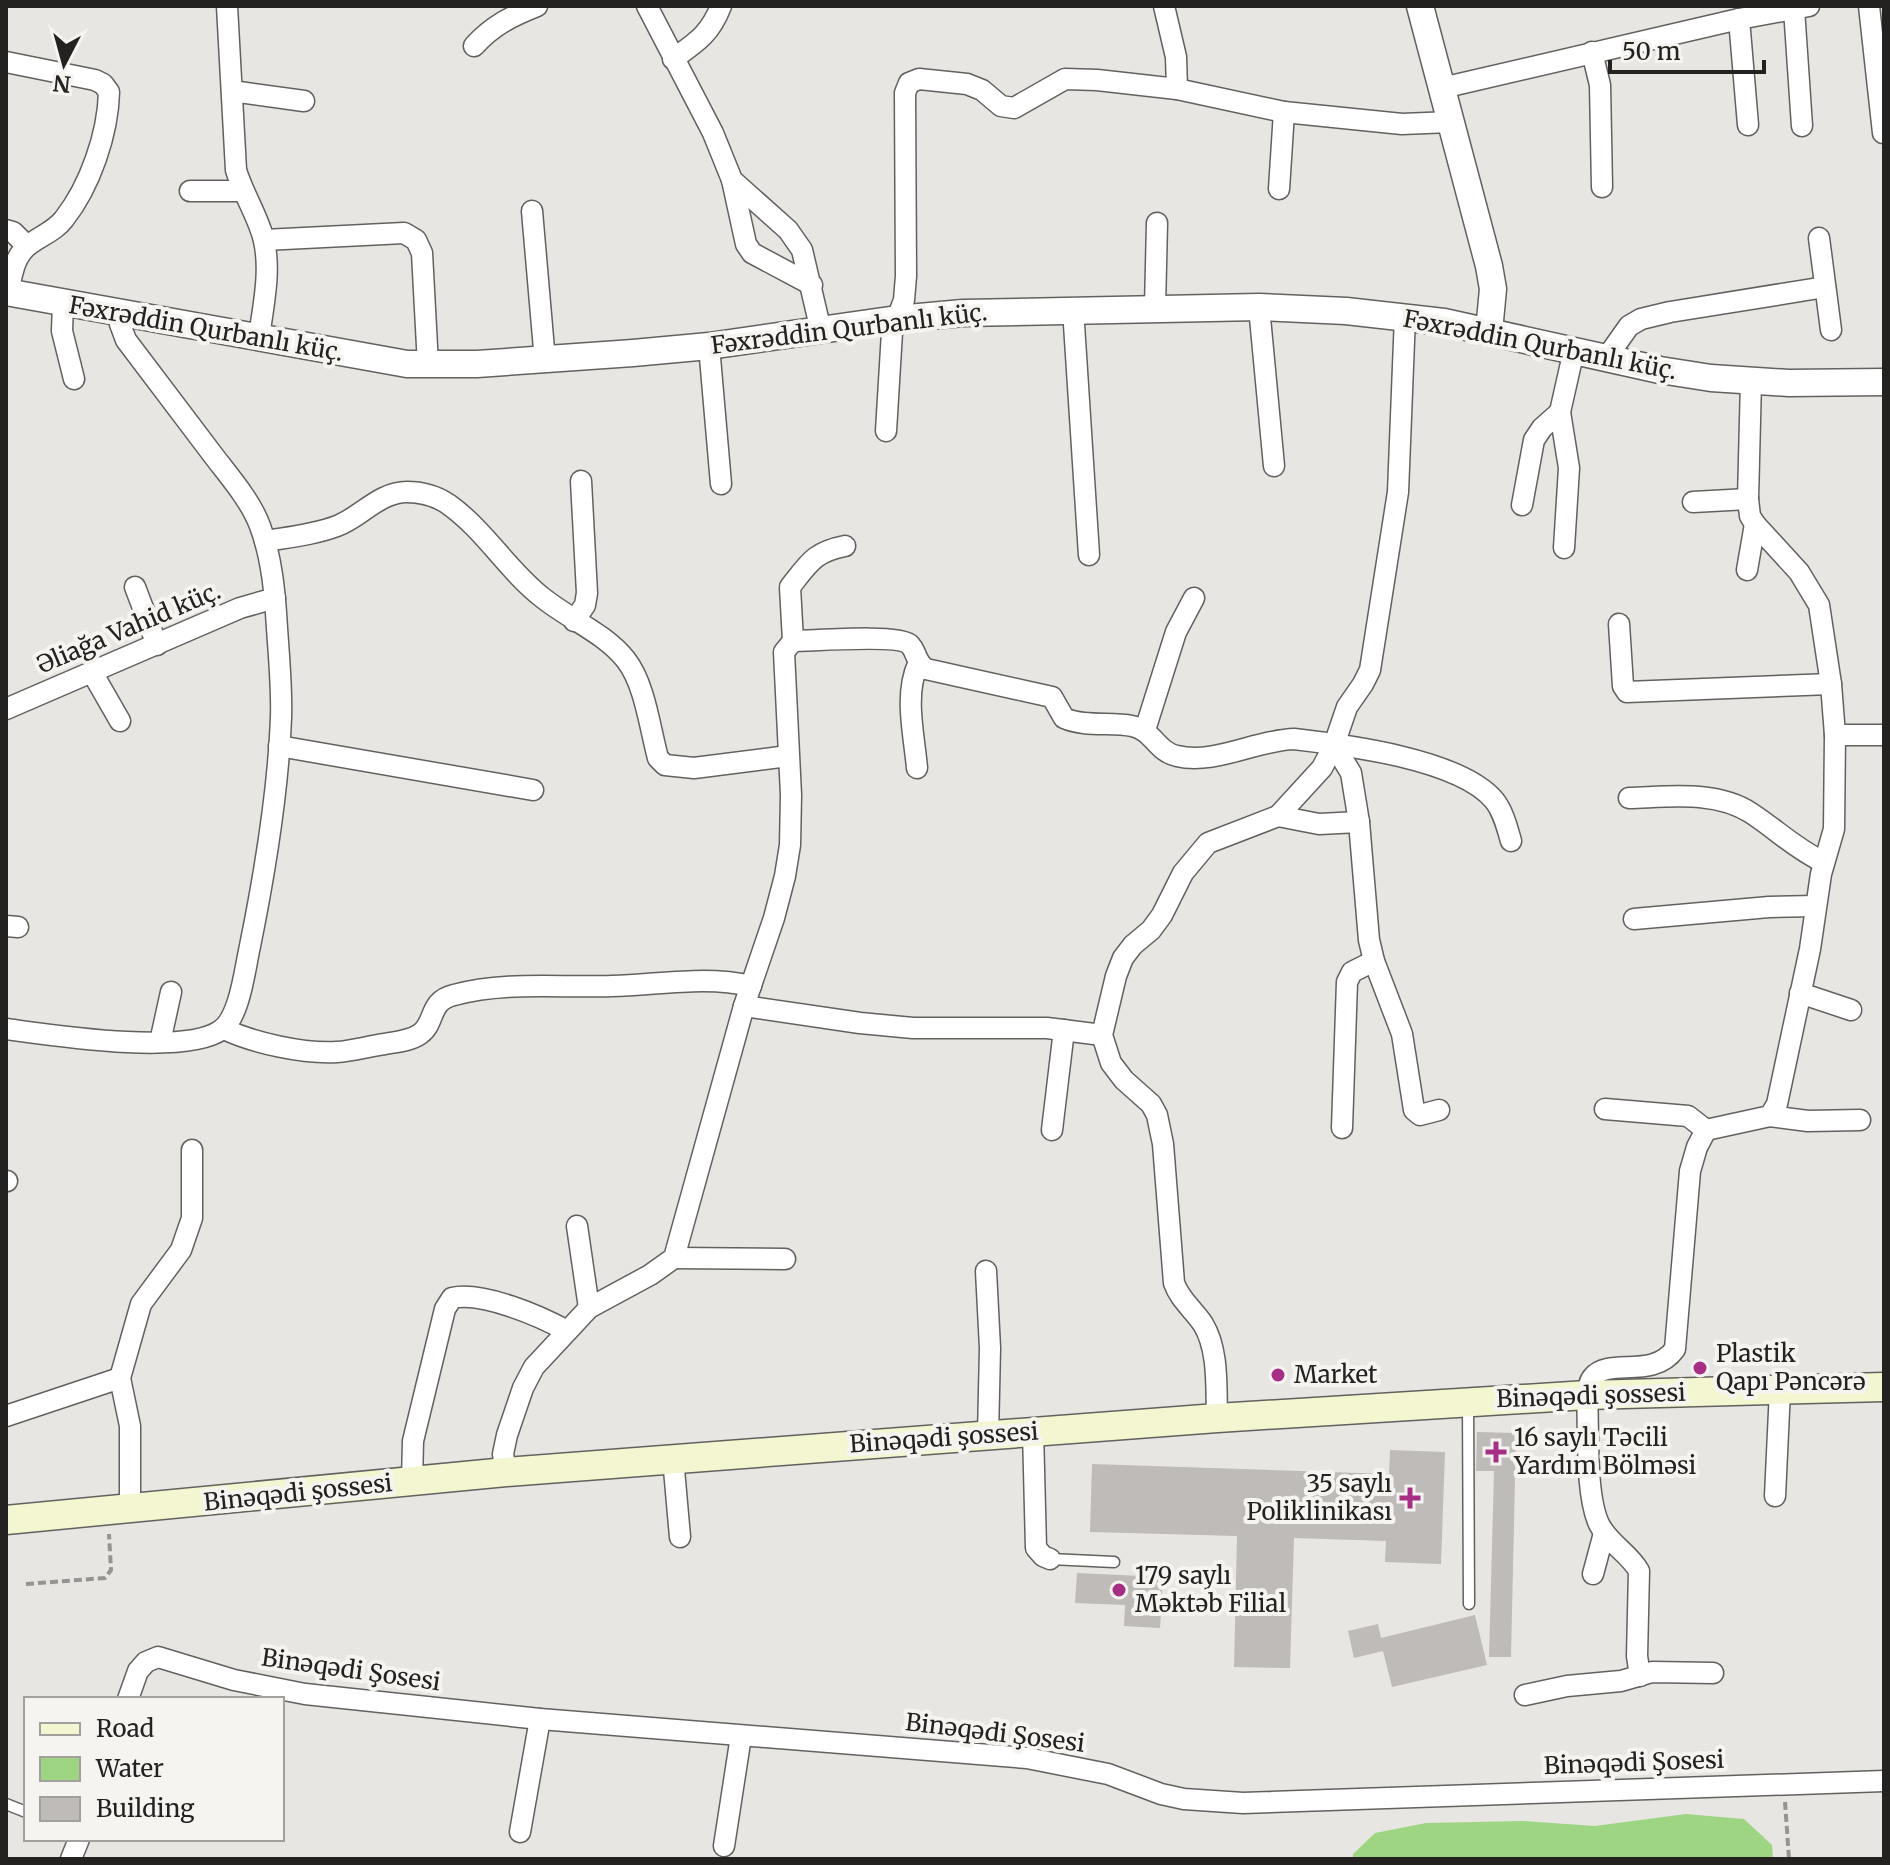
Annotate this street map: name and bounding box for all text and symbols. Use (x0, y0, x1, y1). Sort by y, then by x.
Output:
north arrow (24, 24, 104, 104)
scale bar (1610, 24, 1764, 74)
text: 50 m (1622, 36, 1681, 67)
text: N (51, 69, 72, 99)
street label: Fəxrəddin Qurbanlı küç. (66, 289, 346, 368)
street label: Fəxrəddin Qurbanlı küç. (709, 296, 989, 361)
street label: Fəxrəddin Qurbanlı küç. (1401, 303, 1680, 386)
street label: Əliağa Vahid küç. (32, 575, 225, 680)
place label: Plastik Qapı Pəncərə (1716, 1338, 1865, 1397)
place label: Market (1294, 1359, 1378, 1390)
marker: Plastik Qapı Pəncərə (1691, 1359, 1709, 1377)
marker: Market (1269, 1366, 1287, 1384)
street label: Binəqədi şossesi (1496, 1377, 1686, 1414)
street label: Binəqədi şossesi (848, 1415, 1040, 1460)
place label: 16 saylı Təcili Yardım Bölməsi (1513, 1422, 1696, 1481)
marker: 16 saylı Təcili Yardım Bölməsi (1485, 1441, 1507, 1463)
street label: Binəqədi şossesi (202, 1467, 394, 1518)
place label: 35 saylı Poliklinikası (1246, 1468, 1392, 1527)
marker: 35 saylı Poliklinikası (1399, 1487, 1421, 1509)
place label: 179 saylı Məktəb Filial (1135, 1560, 1286, 1619)
marker: 179 saylı Məktəb Filial (1110, 1581, 1128, 1599)
street label: Binəqədi Şosesi (260, 1642, 443, 1697)
legend (24, 1697, 284, 1841)
street label: Binəqədi Şosesi (904, 1706, 1087, 1759)
text: Road (96, 1713, 154, 1744)
street label: Binəqədi Şosesi (1543, 1744, 1725, 1781)
text: Water (95, 1753, 164, 1784)
text: Building (96, 1793, 195, 1824)

